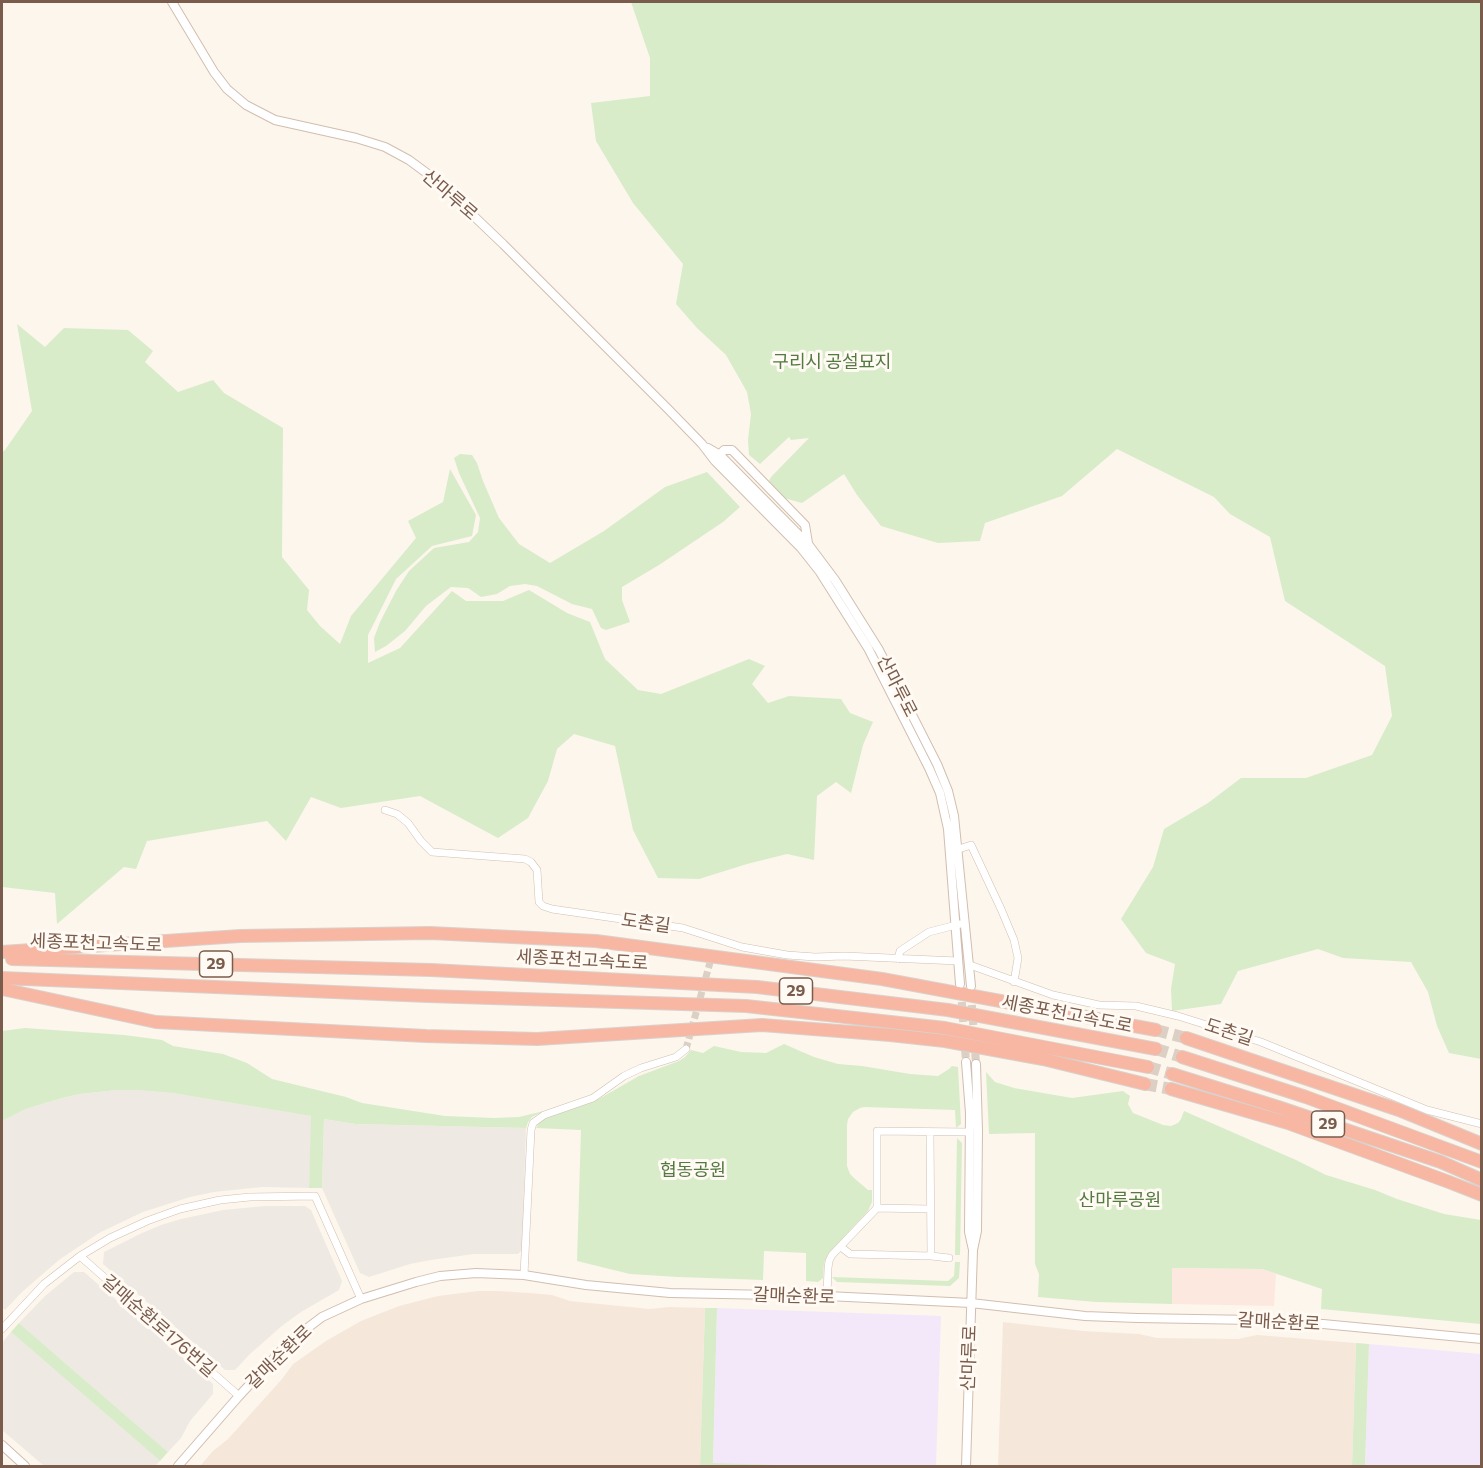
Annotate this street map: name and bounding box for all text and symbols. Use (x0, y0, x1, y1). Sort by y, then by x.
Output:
street label: 산마루로 (418, 165, 482, 225)
park label: 구리시 공설묘지 (772, 351, 892, 373)
street label: 산마루로 (872, 652, 922, 720)
street label: 도촌길 (620, 909, 672, 937)
street label: 세종포천고속도로 (29, 930, 163, 956)
street label: 세종포천고속도로 (515, 946, 649, 974)
road number: 29 (200, 951, 232, 977)
road number: 29 (780, 978, 812, 1004)
street label: 세종포천고속도로 (1000, 991, 1134, 1037)
street label: 도촌길 (1202, 1014, 1256, 1050)
road number: 29 (1312, 1111, 1344, 1137)
park label: 협동공원 (660, 1159, 726, 1181)
park label: 산마루공원 (1079, 1189, 1161, 1211)
street label: 갈매순환로176번길 (98, 1271, 220, 1381)
street label: 갈매순환로 (752, 1284, 836, 1308)
street label: 갈매순환로 (1237, 1309, 1321, 1335)
street label: 갈매순환로 (242, 1320, 316, 1394)
street label: 산마루로 (957, 1325, 981, 1391)

